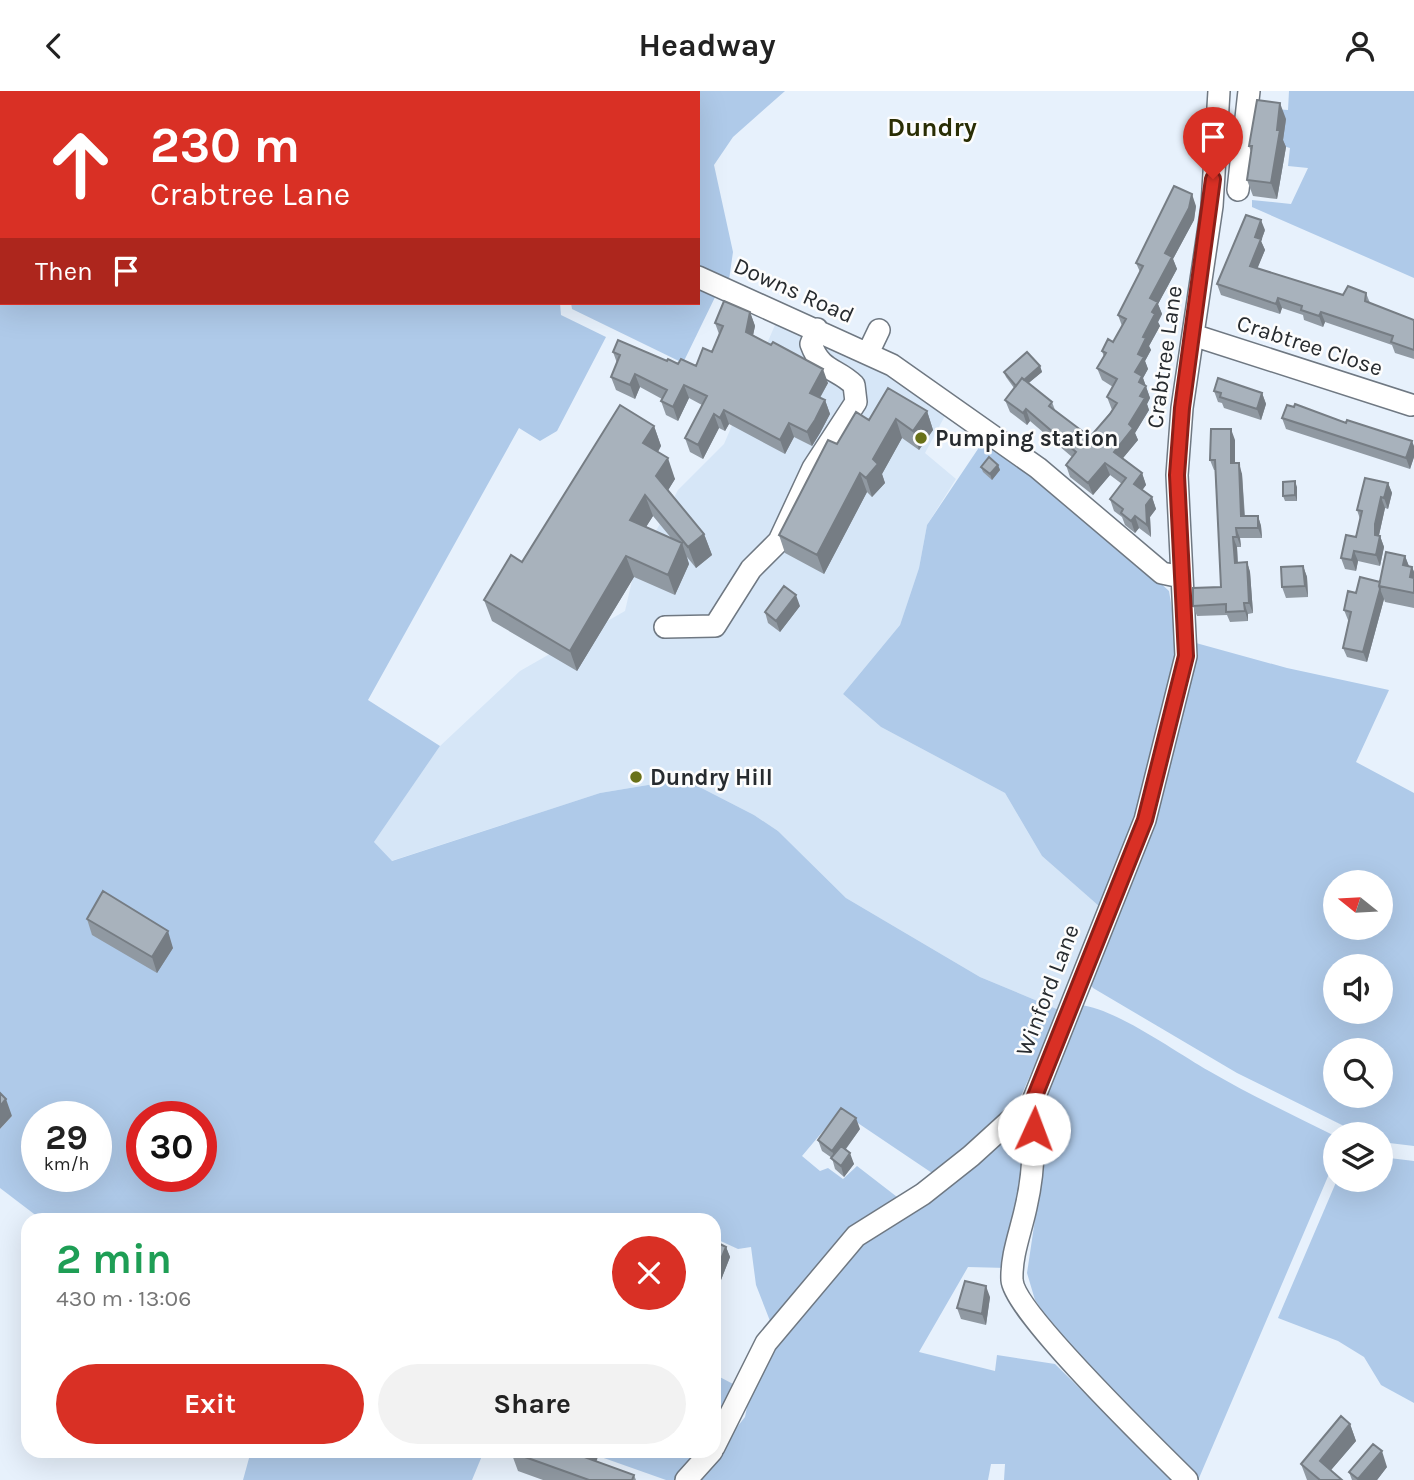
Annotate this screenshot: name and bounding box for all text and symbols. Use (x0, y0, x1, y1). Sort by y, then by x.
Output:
icon: back (35, 27, 73, 65)
text: Headway (639, 27, 776, 64)
icon: person (1341, 27, 1379, 65)
pin (1183, 107, 1243, 179)
district label: Dundry (887, 112, 977, 143)
text: 230 m (150, 117, 300, 174)
icon: arrive (1194, 118, 1232, 156)
icon: ahead (35, 119, 126, 210)
text: Crabtree Lane (150, 176, 350, 213)
icon: arrive (107, 252, 145, 290)
street label: Downs Road (729, 252, 858, 329)
text: Then (35, 256, 93, 287)
street label: Crabtree Lane (1141, 284, 1188, 430)
street label: Crabtree Close (1234, 309, 1386, 382)
place label: Pumping station (935, 425, 1118, 452)
marker: Pumping station (913, 430, 929, 446)
place label: Dundry Hill (650, 764, 773, 791)
marker: Dundry Hill (628, 769, 644, 785)
north arrow (1323, 870, 1393, 940)
map controls (1323, 870, 1393, 1192)
street label: Winford Lane (1010, 921, 1085, 1060)
button: sound (1323, 954, 1393, 1024)
button: search (1323, 1038, 1393, 1108)
position arrow (997, 1092, 1071, 1166)
speed limit sign: 30 (126, 1101, 217, 1192)
text: 29 (45, 1117, 88, 1158)
button: layers (1323, 1122, 1393, 1192)
text: km/h (44, 1153, 89, 1175)
text: 2 min (56, 1234, 172, 1284)
button: close (612, 1236, 686, 1310)
text: 430 m · 13:06 (56, 1285, 191, 1312)
button: Exit (56, 1364, 364, 1444)
button: Share (378, 1364, 686, 1444)

